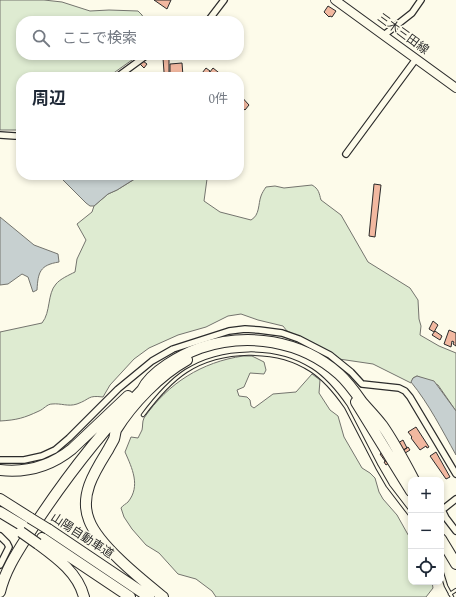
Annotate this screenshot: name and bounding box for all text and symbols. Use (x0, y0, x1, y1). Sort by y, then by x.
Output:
street label: 三木三田線 (373, 9, 433, 59)
search box (16, 16, 244, 60)
icon: search (30, 27, 52, 49)
text: ここで検索 (62, 27, 137, 50)
text: 周辺 (32, 86, 66, 112)
text: 0件 (208, 89, 228, 109)
map controls (408, 477, 444, 585)
button: + (408, 477, 444, 513)
street label: 山陽自動車道 (47, 508, 117, 564)
button: − (408, 513, 444, 549)
button: locate (408, 549, 444, 585)

